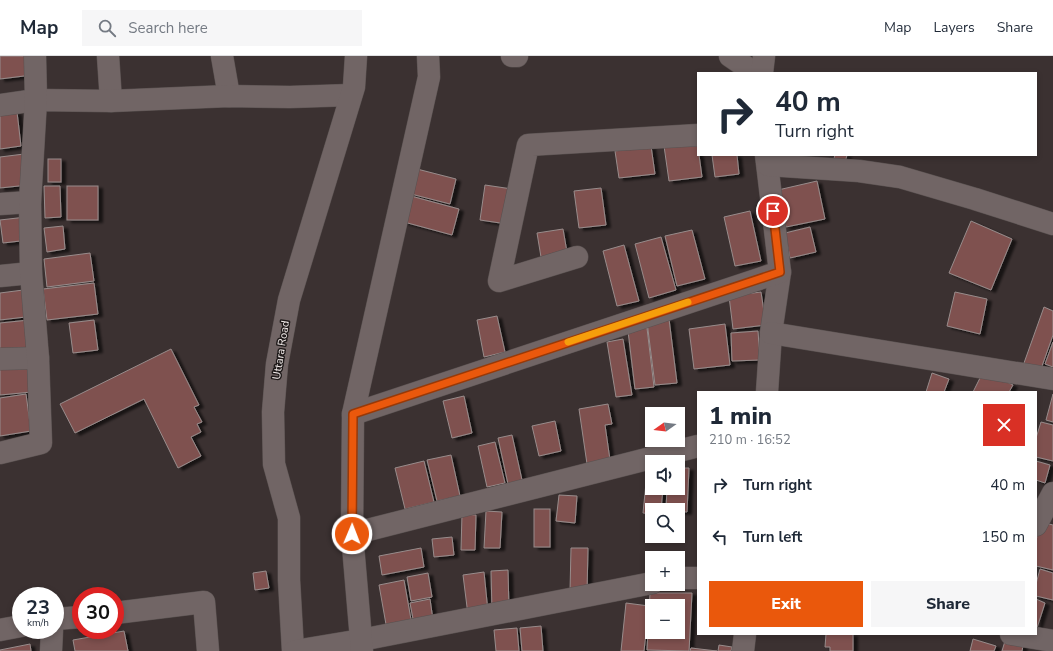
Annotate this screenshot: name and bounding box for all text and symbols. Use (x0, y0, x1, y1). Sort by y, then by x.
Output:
search box (82, 10, 362, 46)
text: Map (20, 15, 58, 41)
icon: search (96, 17, 118, 39)
text: Search here (128, 18, 208, 38)
text: Map (884, 18, 911, 37)
text: Layers (933, 18, 975, 37)
text: Share (997, 18, 1033, 37)
text: 40 m (775, 83, 841, 121)
icon: right (709, 88, 761, 140)
text: Turn right (775, 119, 854, 143)
pin (756, 194, 790, 228)
icon: arrive (762, 200, 784, 222)
street label: Uttara Road (269, 319, 293, 381)
text: 1 min (709, 400, 772, 432)
button: close (983, 404, 1025, 446)
north arrow (645, 407, 685, 447)
map controls (645, 407, 685, 639)
text: 210 m · 16:52 (709, 431, 791, 449)
button: sound (645, 455, 685, 495)
icon: right (709, 474, 731, 496)
text: Turn right (743, 475, 812, 495)
text: 40 m (990, 475, 1025, 495)
button: search (645, 503, 685, 543)
position arrow (331, 513, 373, 555)
icon: left (709, 526, 731, 548)
text: Turn left (743, 527, 802, 547)
text: 150 m (981, 527, 1025, 547)
button: + (645, 551, 685, 591)
button: Exit (709, 581, 863, 627)
button: Share (871, 581, 1025, 627)
speed limit sign: 30 (72, 587, 124, 639)
text: 23 (26, 594, 50, 621)
button: − (645, 599, 685, 639)
text: km/h (27, 616, 49, 630)

